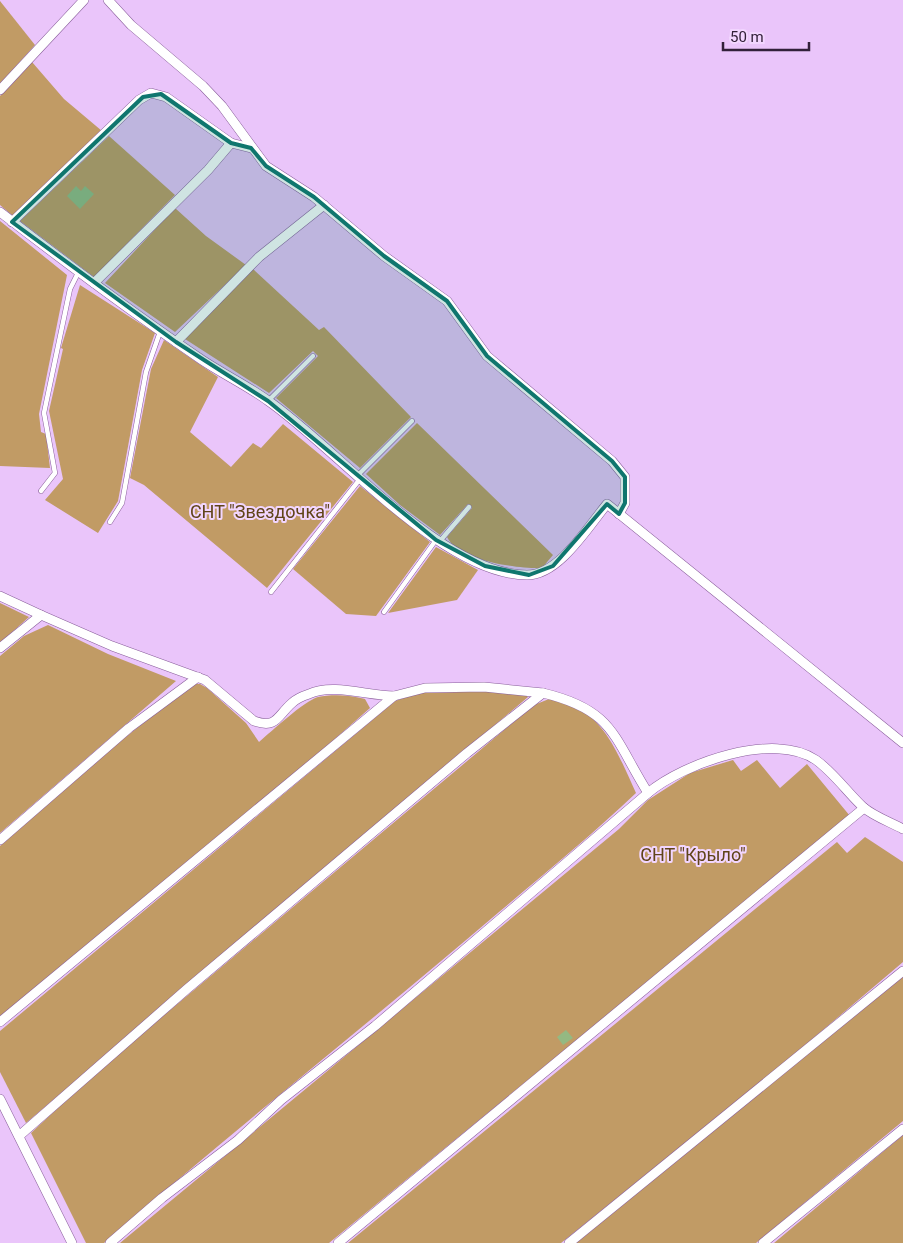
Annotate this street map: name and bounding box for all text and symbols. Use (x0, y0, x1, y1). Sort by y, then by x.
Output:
scale bar (723, 20, 809, 52)
text: 50 m (730, 28, 764, 46)
park label: СНТ "Звездочка" (190, 501, 330, 522)
park label: СНТ "Крыло" (640, 844, 746, 865)

